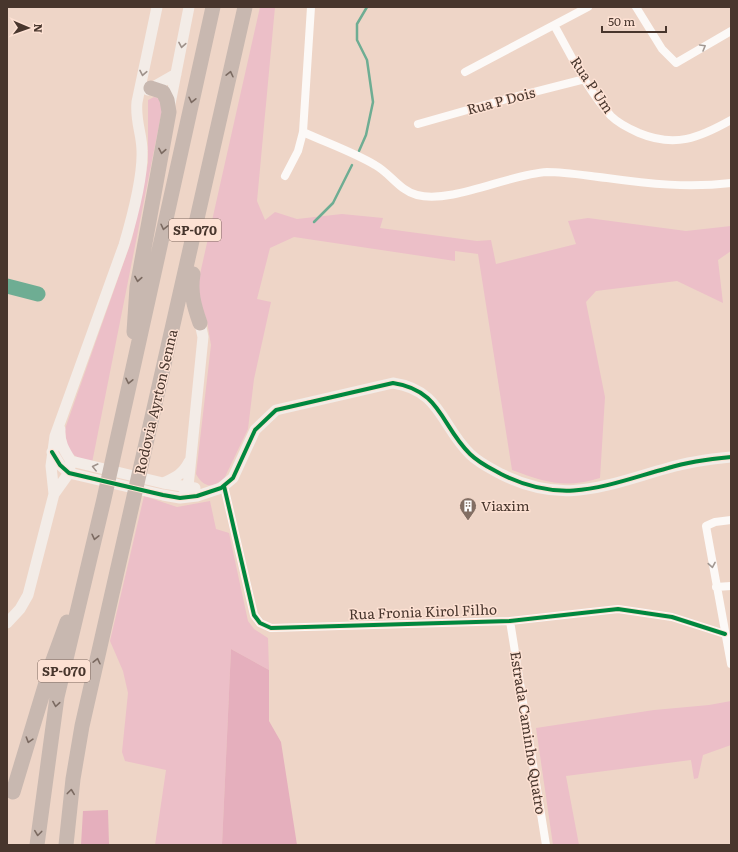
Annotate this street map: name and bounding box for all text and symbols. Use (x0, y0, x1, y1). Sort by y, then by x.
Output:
north arrow (8, 8, 48, 48)
scale bar (602, 8, 666, 34)
text: 50 m (608, 12, 635, 30)
text: N (31, 23, 47, 33)
one-way arrow (178, 42, 186, 48)
one-way arrow (699, 44, 706, 51)
street label: Rua P Um (566, 52, 619, 117)
one-way arrow (139, 69, 148, 76)
one-way arrow (225, 71, 233, 78)
street label: Rua P Dois (464, 81, 537, 119)
one-way arrow (188, 97, 196, 103)
one-way arrow (158, 148, 166, 154)
road number: SP-070 (169, 219, 221, 241)
one-way arrow (160, 223, 168, 230)
one-way arrow (135, 276, 143, 282)
street label: Rodovia Ayrton Senna (129, 327, 182, 476)
one-way arrow (126, 378, 134, 384)
one-way arrow (92, 463, 98, 471)
place label: Viaxim (481, 495, 530, 515)
building icon: Viaxim (458, 496, 478, 521)
one-way arrow (92, 533, 100, 540)
one-way arrow (707, 562, 716, 568)
street label: Rua Fronia Kirol Filho (348, 598, 497, 624)
street label: Estrada Caminho Quatro (506, 650, 552, 816)
one-way arrow (92, 658, 100, 664)
road number: SP-070 (38, 660, 90, 682)
one-way arrow (53, 701, 61, 707)
one-way arrow (25, 736, 34, 743)
one-way arrow (66, 789, 75, 795)
one-way arrow (34, 830, 43, 836)

